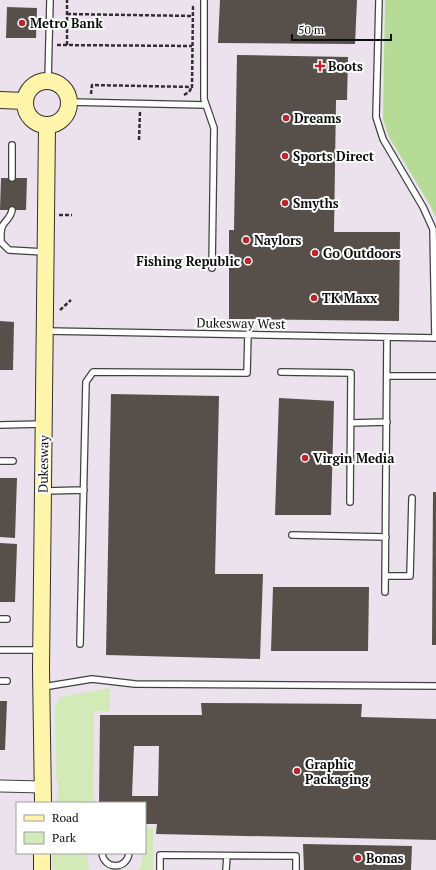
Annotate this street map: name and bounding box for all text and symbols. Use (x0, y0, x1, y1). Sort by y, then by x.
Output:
place label: Metro Bank (30, 14, 103, 32)
scale bar (292, 16, 391, 42)
marker: Metro Bank (17, 18, 27, 28)
text: 50 m (298, 22, 325, 37)
place label: Boots (328, 57, 363, 75)
marker: Boots (315, 61, 325, 71)
place label: Dreams (294, 109, 341, 127)
marker: Dreams (281, 113, 291, 123)
place label: Sports Direct (293, 147, 375, 165)
marker: Sports Direct (280, 151, 290, 161)
place label: Smyths (293, 194, 339, 212)
marker: Smyths (280, 198, 290, 208)
place label: Naylors (254, 231, 302, 249)
marker: Naylors (241, 235, 251, 245)
place label: Go Outdoors (323, 244, 401, 262)
marker: Go Outdoors (310, 248, 320, 258)
place label: Fishing Republic (136, 252, 240, 270)
marker: Fishing Republic (243, 256, 253, 266)
place label: TK Maxx (322, 289, 378, 307)
marker: TK Maxx (309, 293, 319, 303)
street label: Dukesway West (196, 313, 286, 333)
street label: Dukesway (33, 434, 53, 493)
place label: Virgin Media (313, 449, 395, 467)
marker: Virgin Media (300, 453, 310, 463)
place label: Graphic Packaging (305, 755, 370, 788)
marker: Graphic Packaging (292, 766, 302, 776)
legend (16, 802, 146, 854)
text: Road (52, 810, 79, 825)
text: Park (52, 830, 77, 845)
place label: Bonas (366, 849, 404, 867)
marker: Bonas (353, 853, 363, 863)

